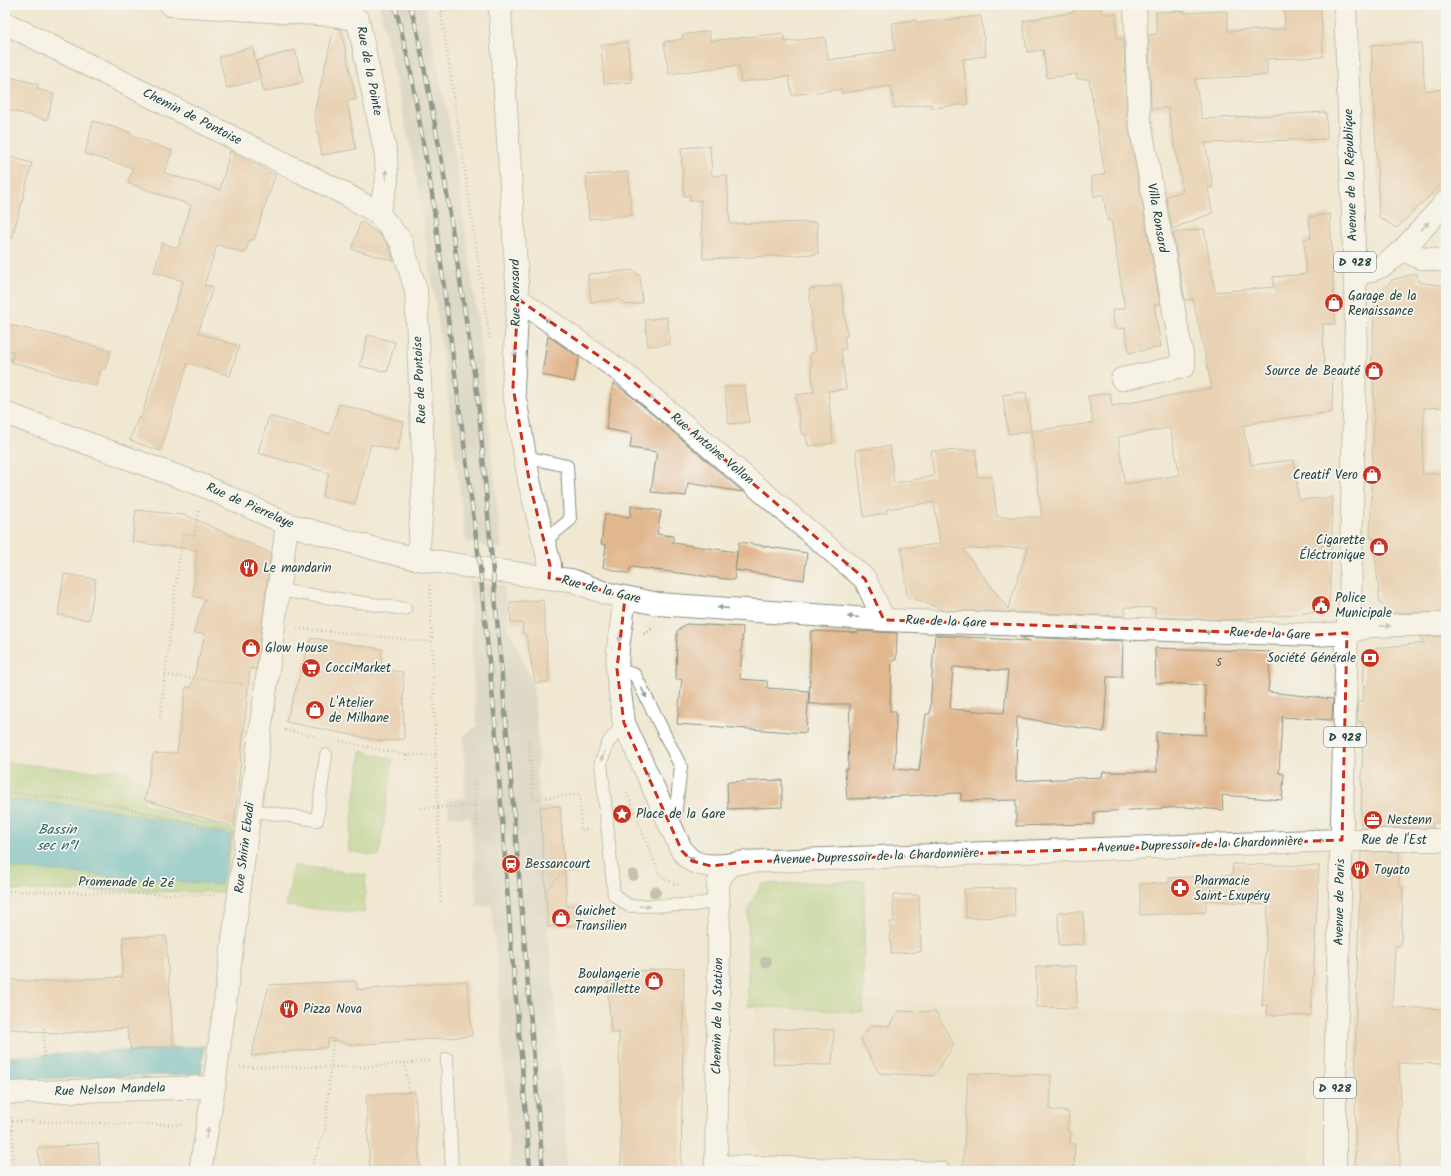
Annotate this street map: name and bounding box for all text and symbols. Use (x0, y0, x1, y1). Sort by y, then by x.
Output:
street label: Rue de la Pointe (350, 24, 388, 118)
street label: Chemin de Pontoise (139, 83, 245, 151)
street label: Avenue de la République (1338, 108, 1364, 242)
one-way arrow (383, 169, 390, 181)
street label: Villa Ronsard (1141, 181, 1174, 255)
one-way arrow (1420, 220, 1429, 231)
road number: D 928 (1334, 252, 1376, 272)
street label: Rue Ronsard (505, 258, 527, 327)
place label: Garage de la Renaissance (1348, 286, 1417, 322)
shop icon: Garage de la Renaissance (1323, 292, 1345, 314)
one-way arrow (544, 317, 554, 325)
street label: Rue de Pontoise (407, 335, 433, 424)
one-way arrow (512, 346, 519, 358)
shop icon: Source de Beauté (1363, 360, 1385, 382)
place label: Source de Beauté (1265, 361, 1361, 382)
one-way arrow (648, 394, 658, 403)
street label: Rue Antoine Vollon (666, 408, 759, 490)
shop icon: Creatif Vero (1361, 464, 1383, 486)
place label: Creatif Vero (1293, 465, 1358, 486)
street label: Rue de Pierrelaye (203, 477, 297, 535)
place label: Cigarette Éléctronique (1299, 530, 1365, 566)
shop icon: Cigarette Éléctronique (1368, 536, 1390, 558)
restaurant icon: Le mandarin (238, 557, 260, 579)
place label: Le mandarin (263, 558, 332, 579)
one-way arrow (842, 560, 853, 569)
street label: Rue de la Gare (559, 570, 643, 610)
place label: Police Municipale (1335, 588, 1392, 624)
public building icon: Police Municipale (1310, 594, 1332, 616)
one-way arrow (717, 605, 729, 612)
street label: Rue de la Gare (905, 610, 987, 634)
one-way arrow (847, 614, 859, 621)
street label: Rue de la Gare (1229, 622, 1311, 646)
one-way arrow (1379, 622, 1391, 629)
one-way arrow (1073, 624, 1086, 630)
one-way arrow (1204, 628, 1216, 635)
one-way arrow (617, 630, 623, 642)
shop icon: Glow House (240, 637, 262, 659)
place label: Glow House (265, 638, 328, 659)
bank icon: Société Générale (1359, 647, 1381, 669)
place label: Société Générale (1267, 648, 1356, 669)
house number: 5 (1216, 654, 1223, 672)
supermarket icon: CocciMarket (300, 657, 322, 679)
place label: CocciMarket (325, 658, 392, 679)
one-way arrow (641, 687, 647, 699)
place label: L'Atelier de Milhane (329, 693, 389, 729)
shop icon: L'Atelier de Milhane (304, 699, 326, 721)
road number: D 928 (1324, 727, 1366, 747)
one-way arrow (600, 750, 606, 762)
one-way arrow (643, 766, 649, 777)
street label: Rue Shirin Ebadi (229, 800, 261, 895)
place icon: Place de la Gare (611, 803, 633, 825)
place label: Place de la Gare (636, 804, 726, 825)
office icon: Nestenn (1362, 809, 1384, 831)
place label: Nestenn (1387, 810, 1432, 831)
water label: Bassin sec n°1 (37, 819, 80, 857)
street label: Rue de l'Est (1361, 830, 1428, 851)
street label: Avenue Dupressoir de la Chardonnière (1096, 831, 1304, 859)
one-way arrow (1313, 838, 1325, 845)
street label: Avenue Dupressoir de la Chardonnière (772, 843, 980, 871)
one-way arrow (989, 850, 1002, 856)
station icon: Bessancourt (500, 853, 522, 875)
place label: Bessancourt (525, 854, 591, 875)
one-way arrow (685, 854, 696, 862)
street label: Avenue de Paris (1329, 858, 1351, 946)
restaurant icon: Toyato (1349, 859, 1371, 881)
place label: Toyato (1374, 860, 1410, 881)
place label: Pharmacie Saint-Exupéry (1194, 871, 1271, 907)
street label: Promenade de Zé (78, 872, 175, 894)
pharmacy icon: Pharmacie Saint-Exupéry (1169, 877, 1191, 899)
place label: Guichet Transilien (575, 901, 627, 937)
one-way arrow (639, 903, 652, 909)
shop icon: Guichet Transilien (550, 907, 572, 929)
street label: Chemin de la Station (706, 957, 730, 1075)
place label: Boulangerie campaillette (574, 964, 640, 1000)
shop icon: Boulangerie campaillette (643, 970, 665, 992)
restaurant icon: Pizza Nova (278, 998, 300, 1020)
place label: Pizza Nova (303, 999, 362, 1020)
street label: Rue Nelson Mandela (54, 1078, 166, 1102)
road number: D 928 (1314, 1078, 1356, 1098)
one-way arrow (204, 1127, 210, 1139)

